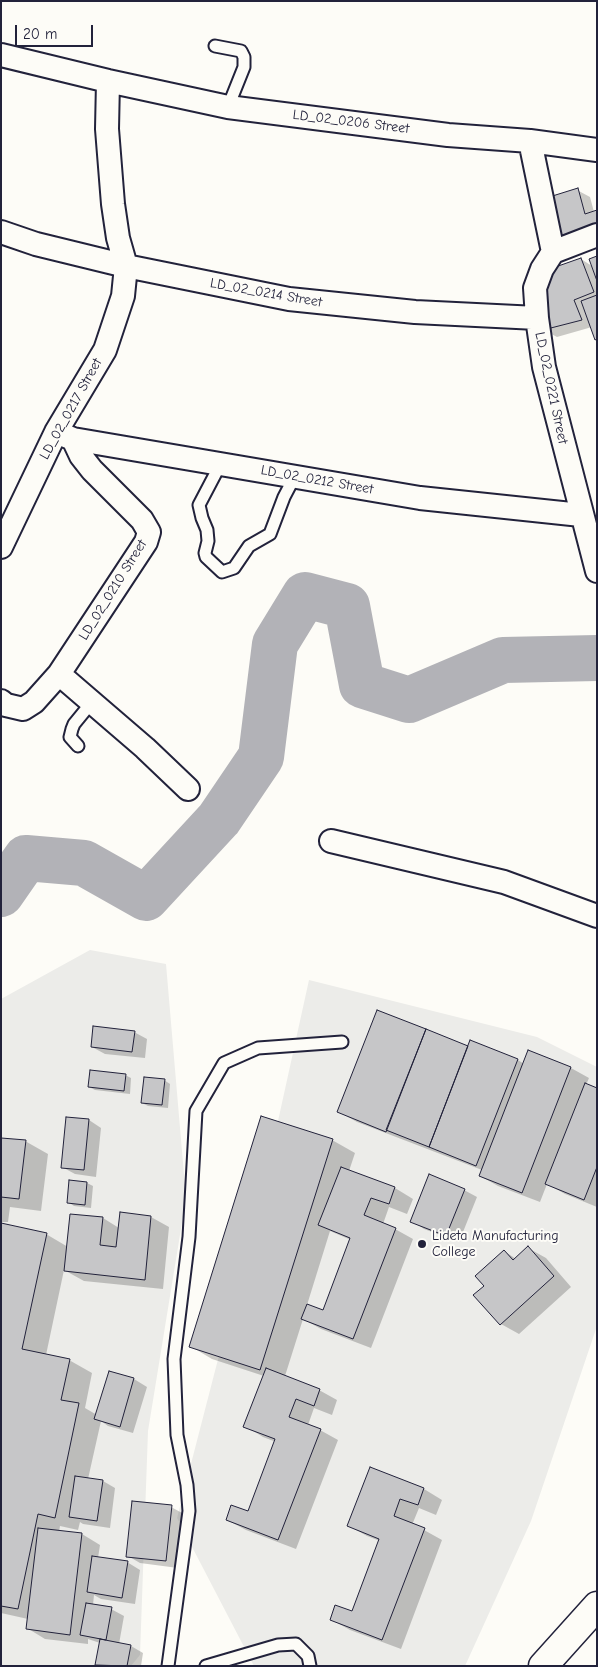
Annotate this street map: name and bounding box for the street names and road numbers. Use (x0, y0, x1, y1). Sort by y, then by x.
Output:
street label: LD_02_0206 Street (292, 107, 410, 137)
street label: LD_02_0214 Street (209, 275, 323, 311)
street label: LD_02_0221 Street (531, 331, 571, 445)
street label: LD_02_0217 Street (36, 355, 106, 463)
street label: LD_02_0212 Street (259, 462, 375, 498)
street label: LD_02_0210 Street (75, 537, 151, 643)

